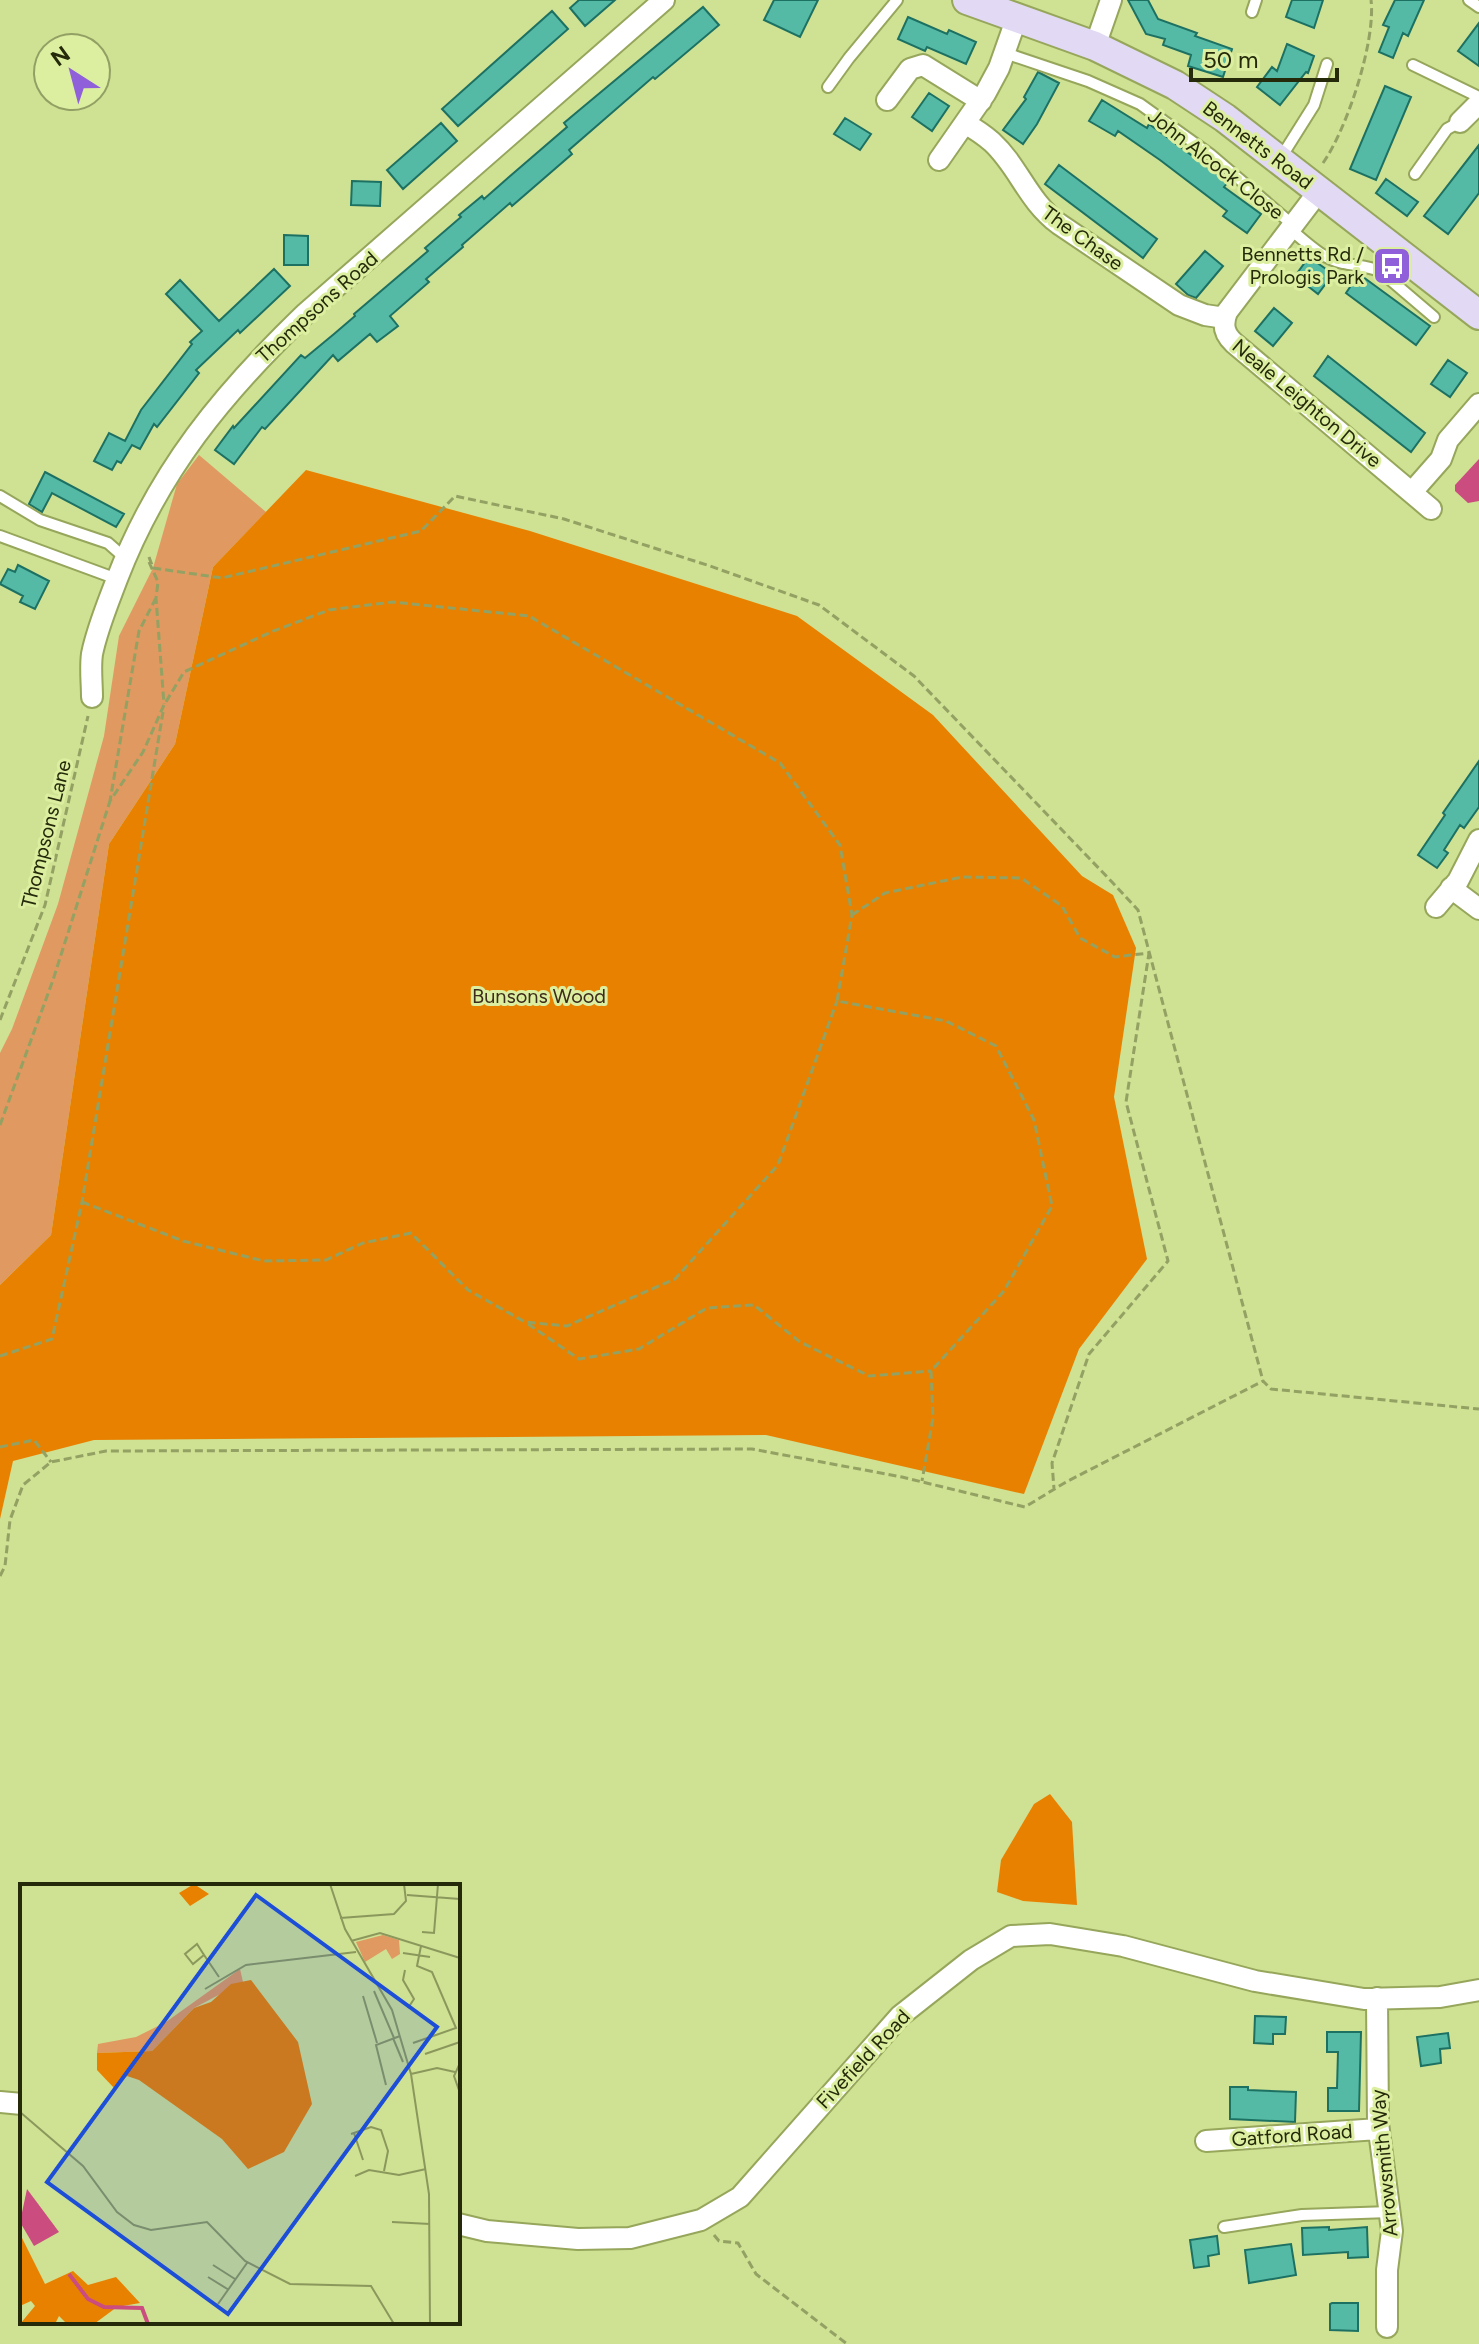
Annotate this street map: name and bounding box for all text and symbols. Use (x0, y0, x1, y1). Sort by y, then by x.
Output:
north arrow (32, 32, 112, 112)
scale bar (1191, 32, 1337, 82)
text: N (46, 40, 75, 72)
text: 50 m (1203, 45, 1259, 74)
street label: Bennetts Road (1198, 96, 1318, 194)
street label: John Alcock Close (1143, 104, 1289, 224)
street label: The Chase (1038, 201, 1128, 275)
place label: Bennetts Rd / Prologis Park (1241, 242, 1364, 289)
bus stop icon: Bennetts Rd / Prologis Park (1371, 245, 1413, 287)
street label: Thompsons Road (251, 246, 383, 368)
street label: Neale Leighton Drive (1228, 334, 1386, 472)
street label: Thompsons Lane (16, 757, 76, 910)
park label: Bunsons Wood (472, 984, 606, 1008)
inset map (20, 1884, 460, 2324)
street label: Fivefield Road (811, 2005, 915, 2113)
street label: Arrowsmith Way (1366, 2088, 1402, 2238)
street label: Gatford Road (1231, 2119, 1353, 2151)

